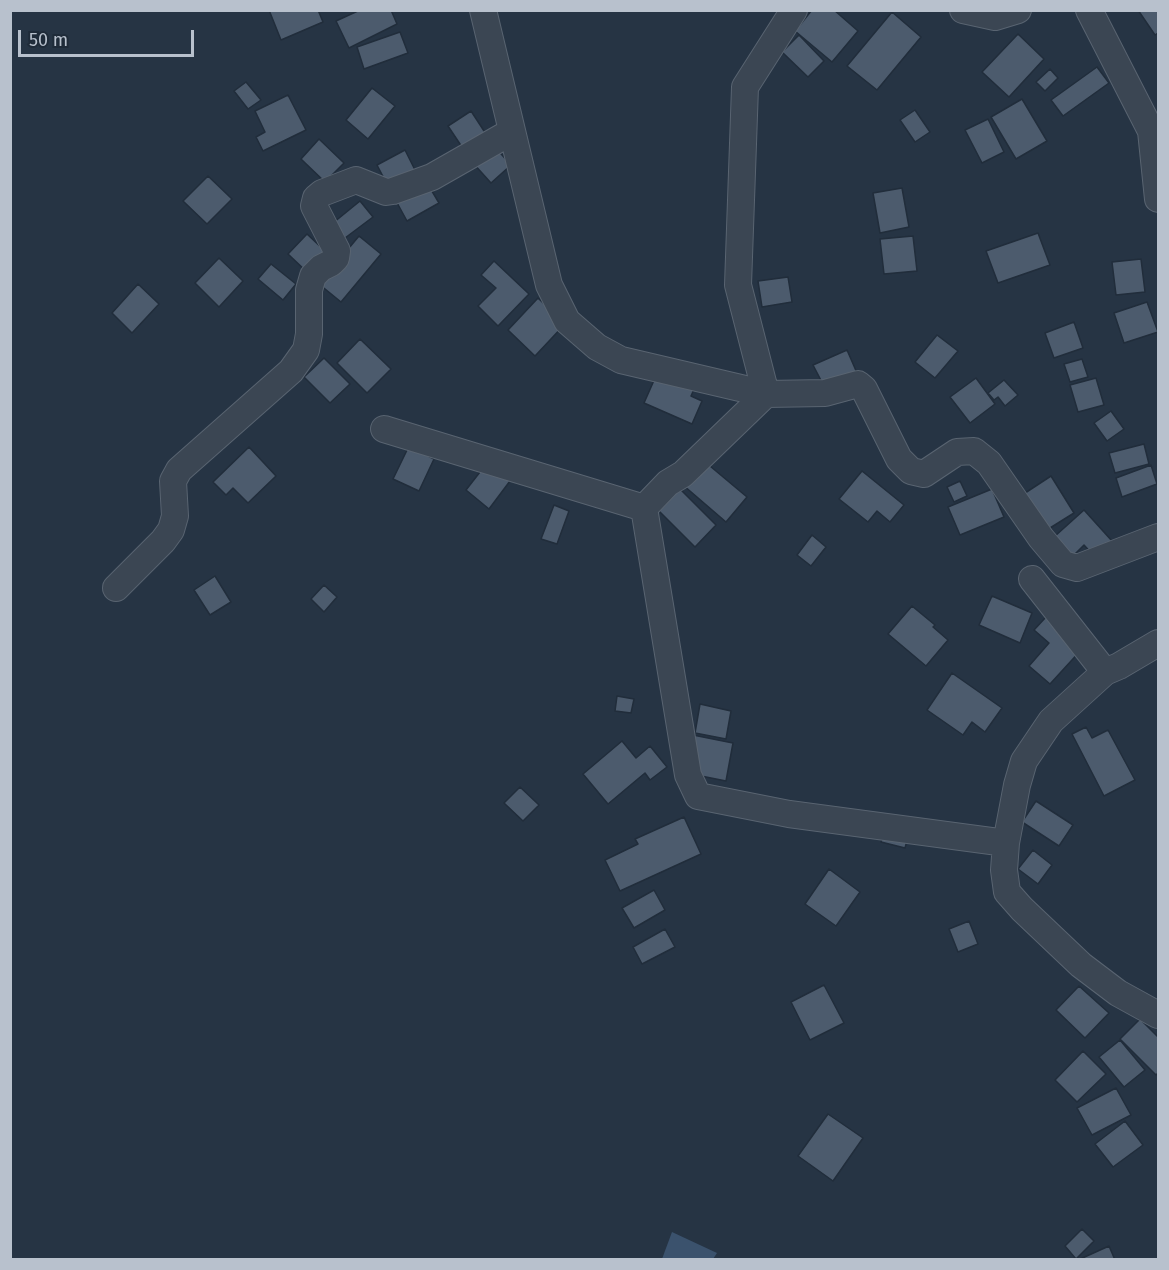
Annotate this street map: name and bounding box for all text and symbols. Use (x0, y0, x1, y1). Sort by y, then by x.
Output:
scale bar (21, 18, 196, 56)
text: 50 m (29, 29, 68, 51)

